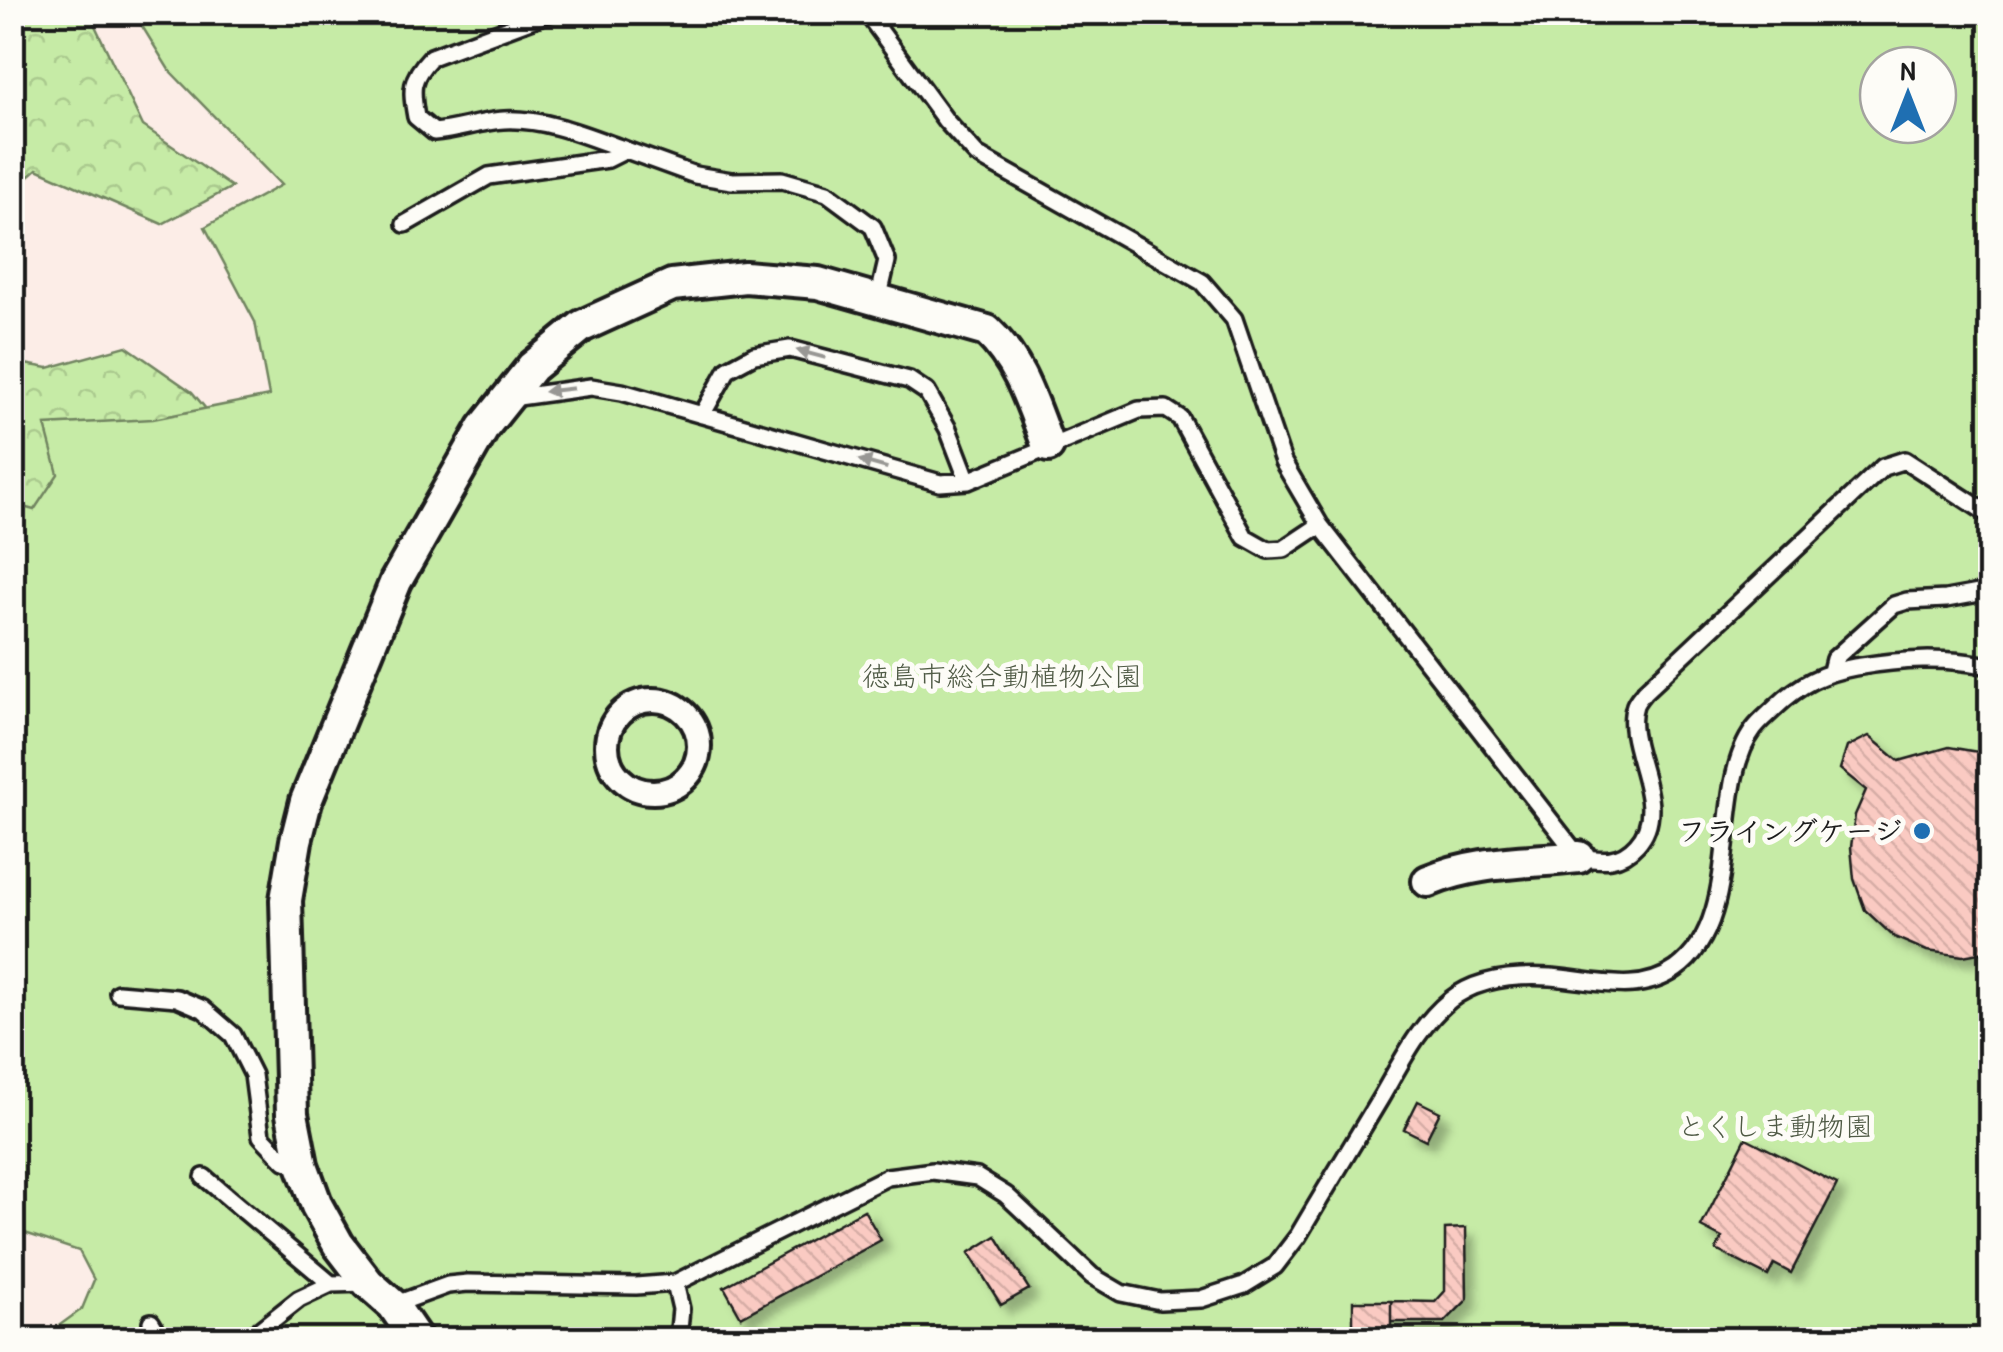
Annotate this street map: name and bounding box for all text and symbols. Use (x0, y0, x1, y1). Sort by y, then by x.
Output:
north arrow (1858, 45, 1958, 145)
text: N (1901, 51, 1916, 89)
one-way arrow (795, 346, 826, 362)
one-way arrow (543, 383, 574, 399)
one-way arrow (857, 456, 888, 471)
park label: 徳島市総合動植物公園 (862, 657, 1142, 695)
place label: フライングケージ (1678, 812, 1902, 850)
marker: フライングケージ (1911, 820, 1933, 842)
park label: とくしま動物園 (1677, 1107, 1873, 1145)

